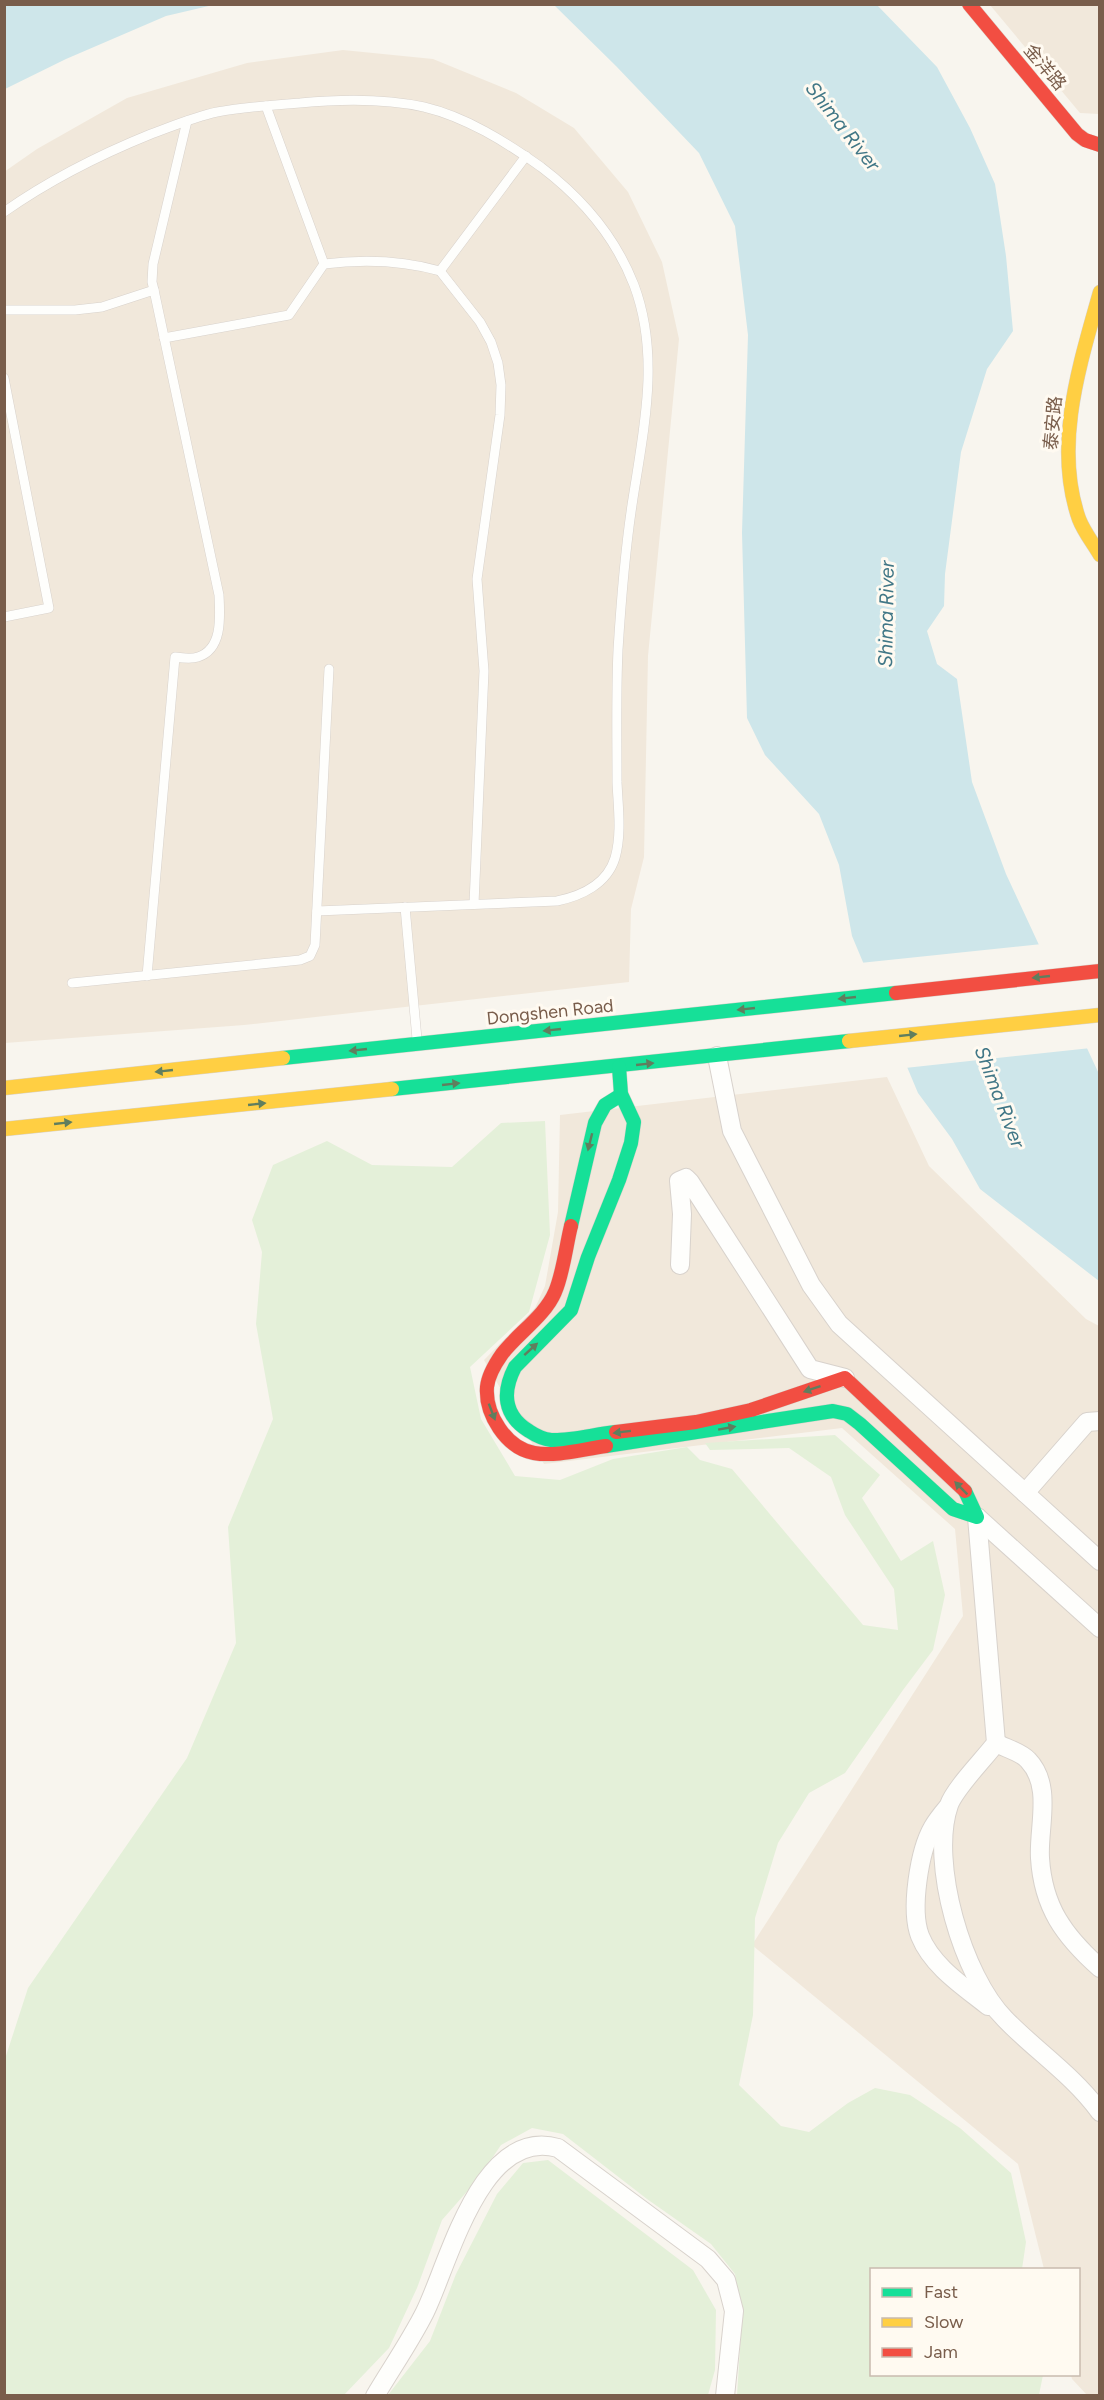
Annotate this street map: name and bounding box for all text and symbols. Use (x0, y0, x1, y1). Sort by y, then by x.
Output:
street label: 金洋路 (1019, 39, 1071, 95)
water label: Shima River (801, 76, 886, 176)
street label: 泰安路 (1040, 395, 1066, 451)
water label: Shima River (873, 559, 899, 668)
one-way arrow (1032, 972, 1051, 982)
one-way arrow (838, 993, 857, 1003)
street label: Dongshen Road (485, 994, 615, 1030)
one-way arrow (736, 1004, 755, 1014)
one-way arrow (542, 1025, 561, 1035)
one-way arrow (898, 1030, 917, 1040)
water label: Shima River (970, 1043, 1031, 1152)
one-way arrow (348, 1045, 367, 1055)
one-way arrow (635, 1059, 654, 1069)
one-way arrow (154, 1066, 173, 1076)
one-way arrow (441, 1079, 460, 1089)
one-way arrow (247, 1099, 266, 1108)
one-way arrow (53, 1119, 72, 1128)
one-way arrow (585, 1133, 595, 1151)
one-way arrow (523, 1342, 538, 1356)
one-way arrow (803, 1385, 821, 1395)
one-way arrow (487, 1403, 497, 1421)
one-way arrow (718, 1423, 737, 1432)
one-way arrow (613, 1427, 632, 1436)
one-way arrow (954, 1481, 968, 1496)
legend (870, 2268, 1080, 2376)
text: Fast (924, 2281, 958, 2303)
text: Slow (924, 2311, 963, 2333)
text: Jam (924, 2341, 958, 2363)

